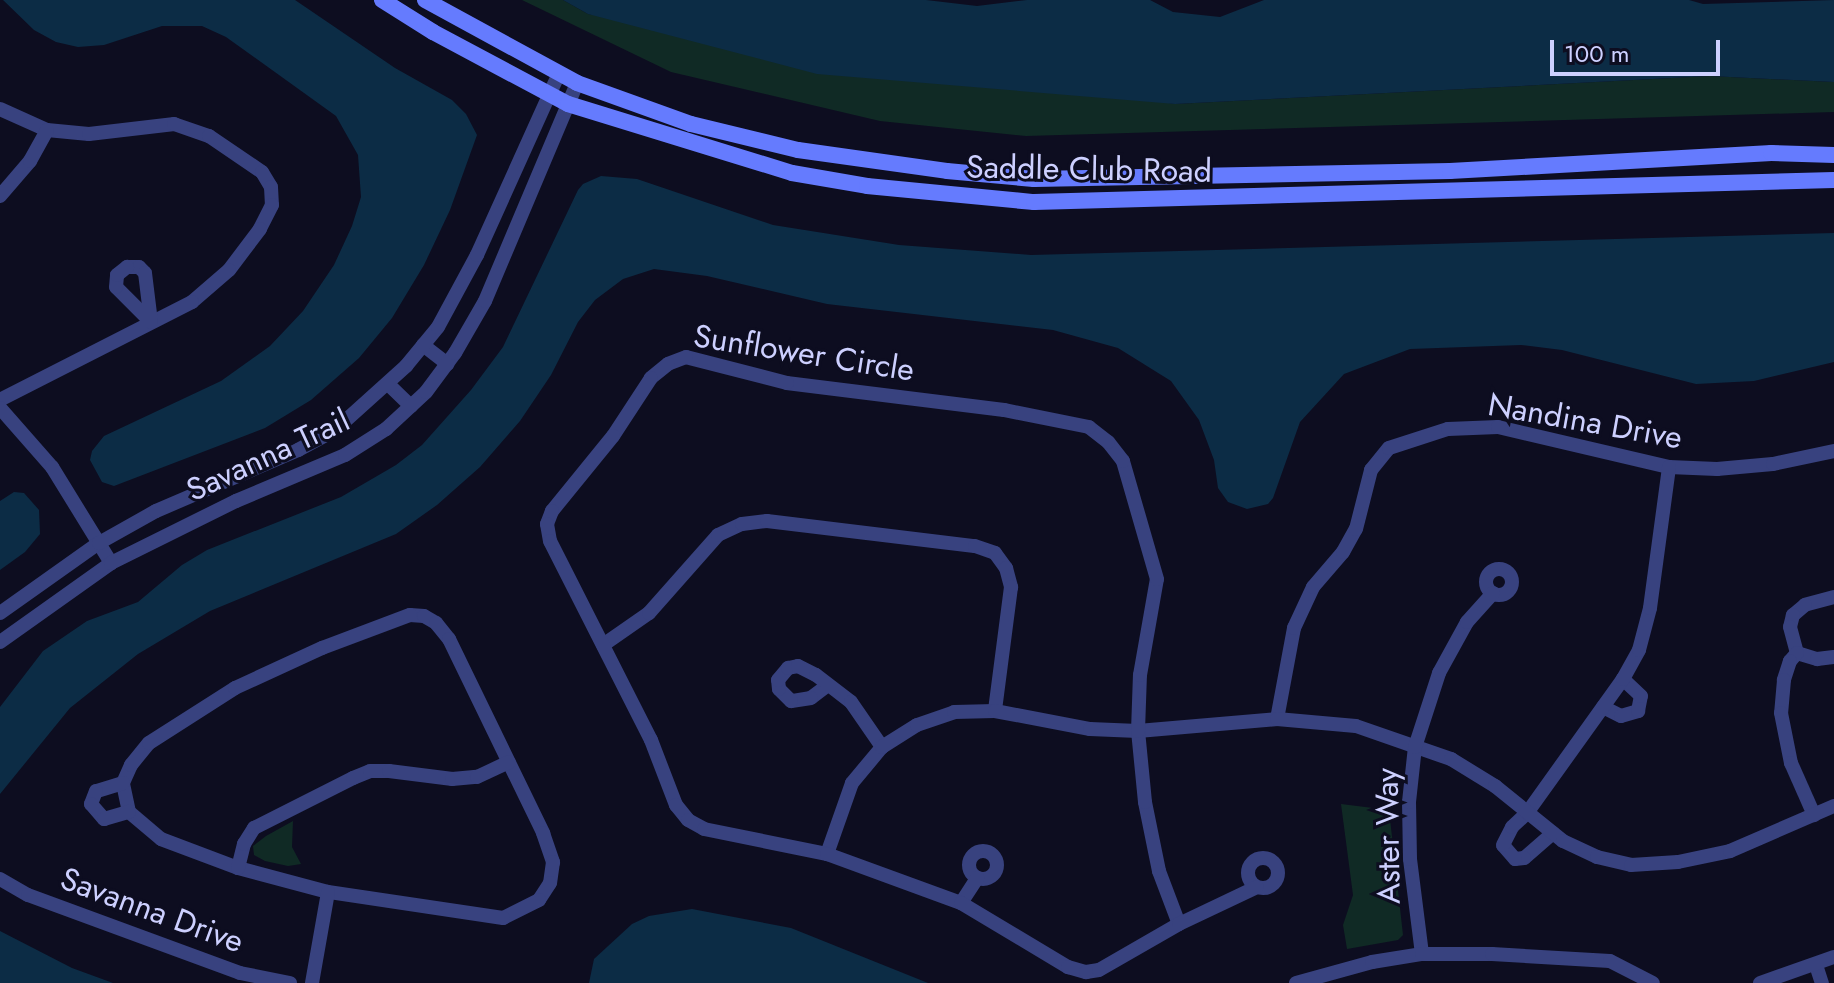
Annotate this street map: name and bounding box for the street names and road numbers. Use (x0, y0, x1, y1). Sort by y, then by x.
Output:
street label: Saddle Club Road (966, 148, 1212, 190)
street label: Sunflower Circle (691, 317, 917, 389)
street label: Nandina Drive (1485, 385, 1685, 457)
street label: Savanna Trail (180, 401, 356, 509)
street label: Aster Way (1368, 767, 1408, 905)
street label: Savanna Drive (55, 859, 249, 961)

